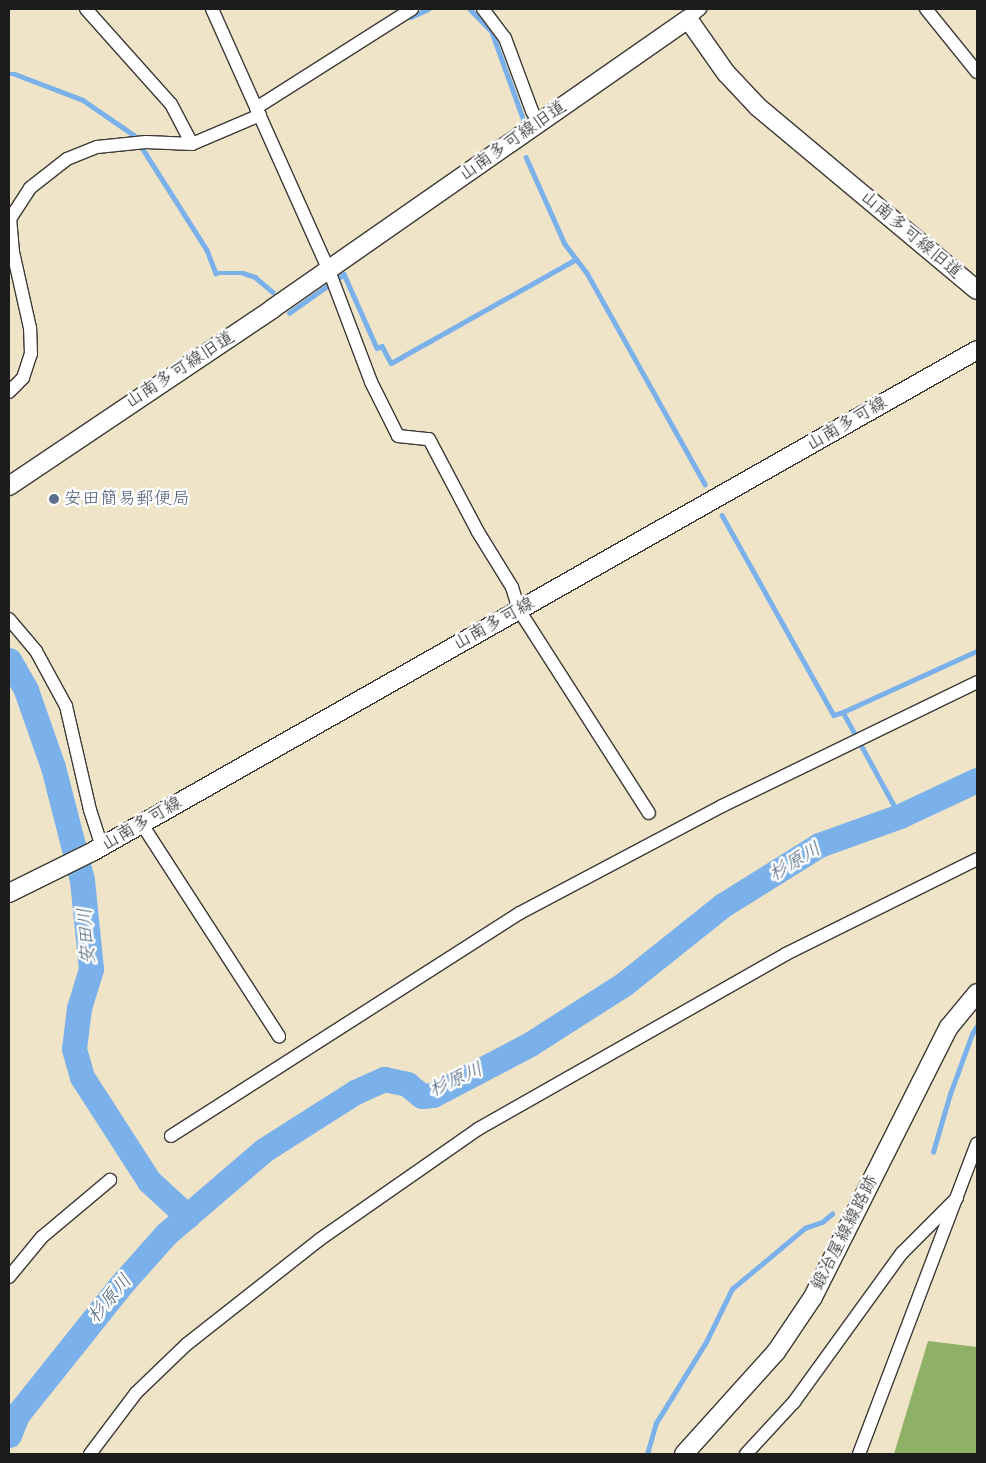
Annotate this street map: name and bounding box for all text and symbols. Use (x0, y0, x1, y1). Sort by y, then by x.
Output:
street label: 山南多可線旧道 (455, 96, 571, 186)
street label: 山南多可線旧道 (856, 186, 966, 284)
street label: 山南多可線旧道 (121, 327, 239, 413)
street label: 山南多可線 (803, 392, 891, 456)
place label: 安田簡易郵便局 (64, 488, 190, 510)
marker: 安田簡易郵便局 (48, 493, 60, 505)
street label: 山南多可線 (449, 593, 539, 655)
street label: 山南多可線 (98, 792, 186, 856)
water label: 杉原川 (765, 838, 825, 886)
water label: 安田川 (74, 907, 100, 965)
water label: 杉原川 (425, 1058, 487, 1102)
street label: 鍛冶屋線線路跡 (807, 1172, 883, 1294)
water label: 杉原川 (83, 1270, 137, 1328)

